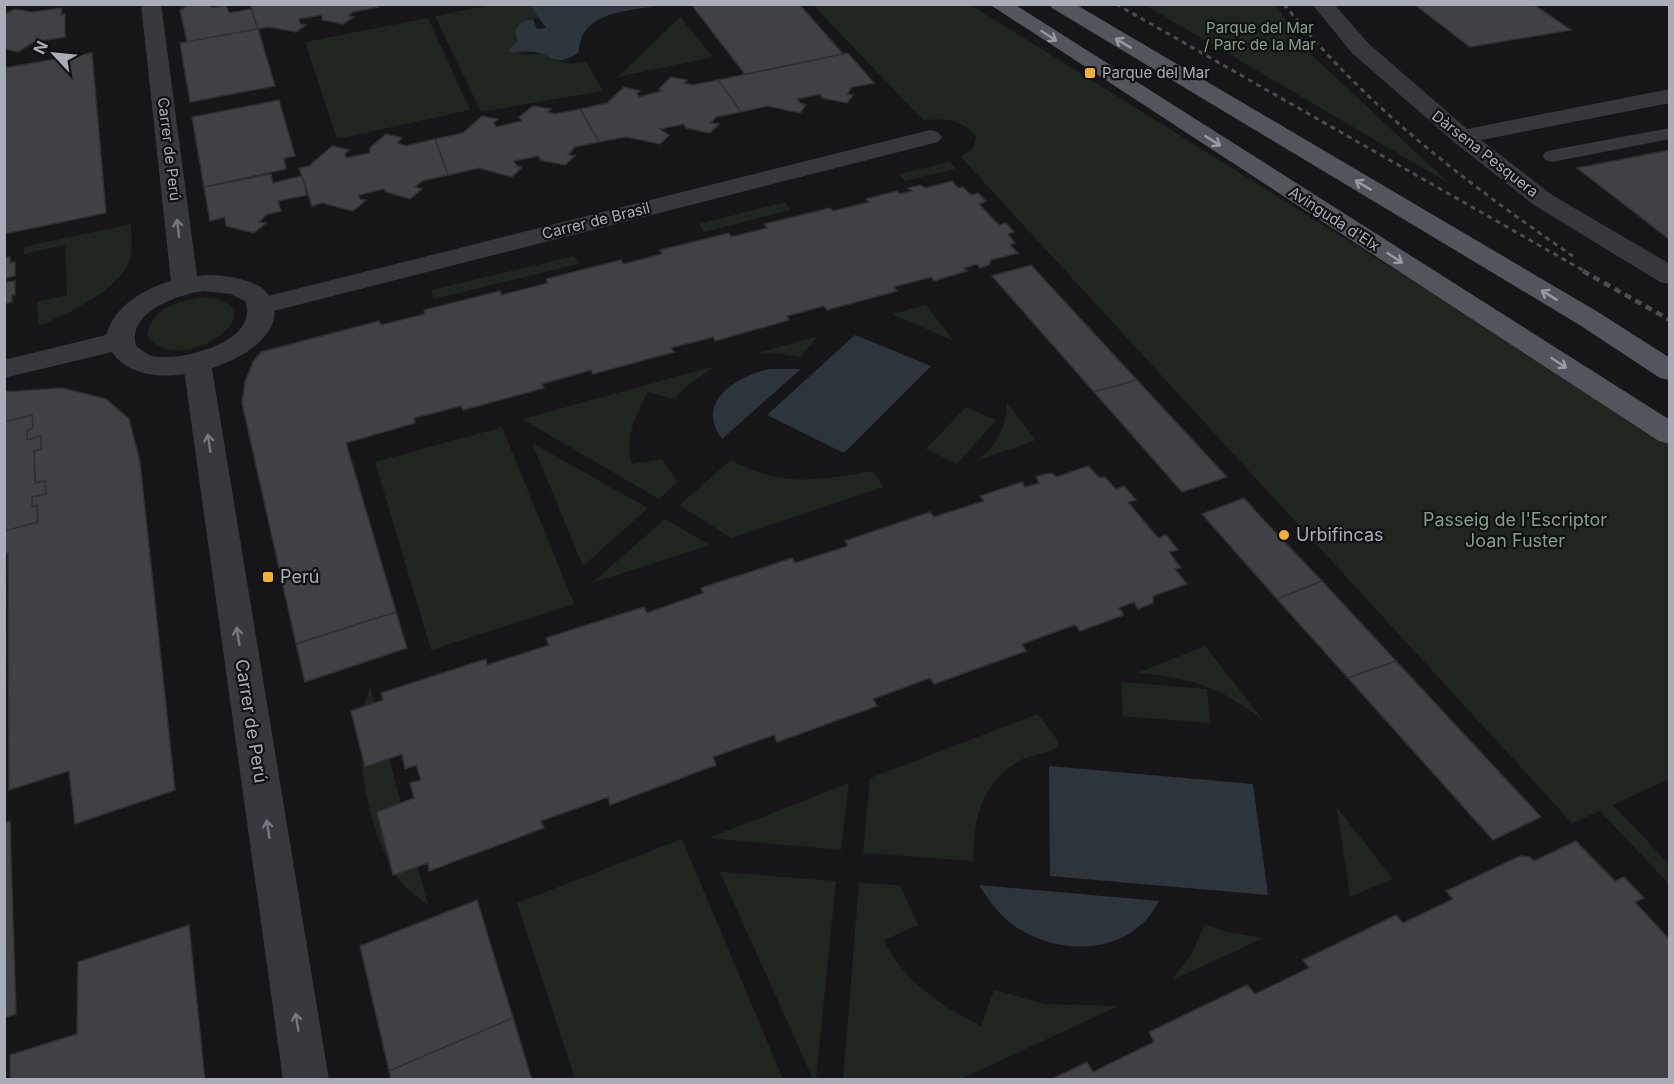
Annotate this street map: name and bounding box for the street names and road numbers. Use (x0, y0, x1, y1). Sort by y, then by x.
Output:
street label: Carrer de Perú (154, 96, 185, 202)
street label: Dàrsena Pesquera (1428, 106, 1542, 201)
street label: Avinguda d'Elx (1285, 182, 1383, 255)
street label: Carrer de Brasil (540, 198, 652, 243)
street label: Carrer de Perú (231, 658, 272, 784)

